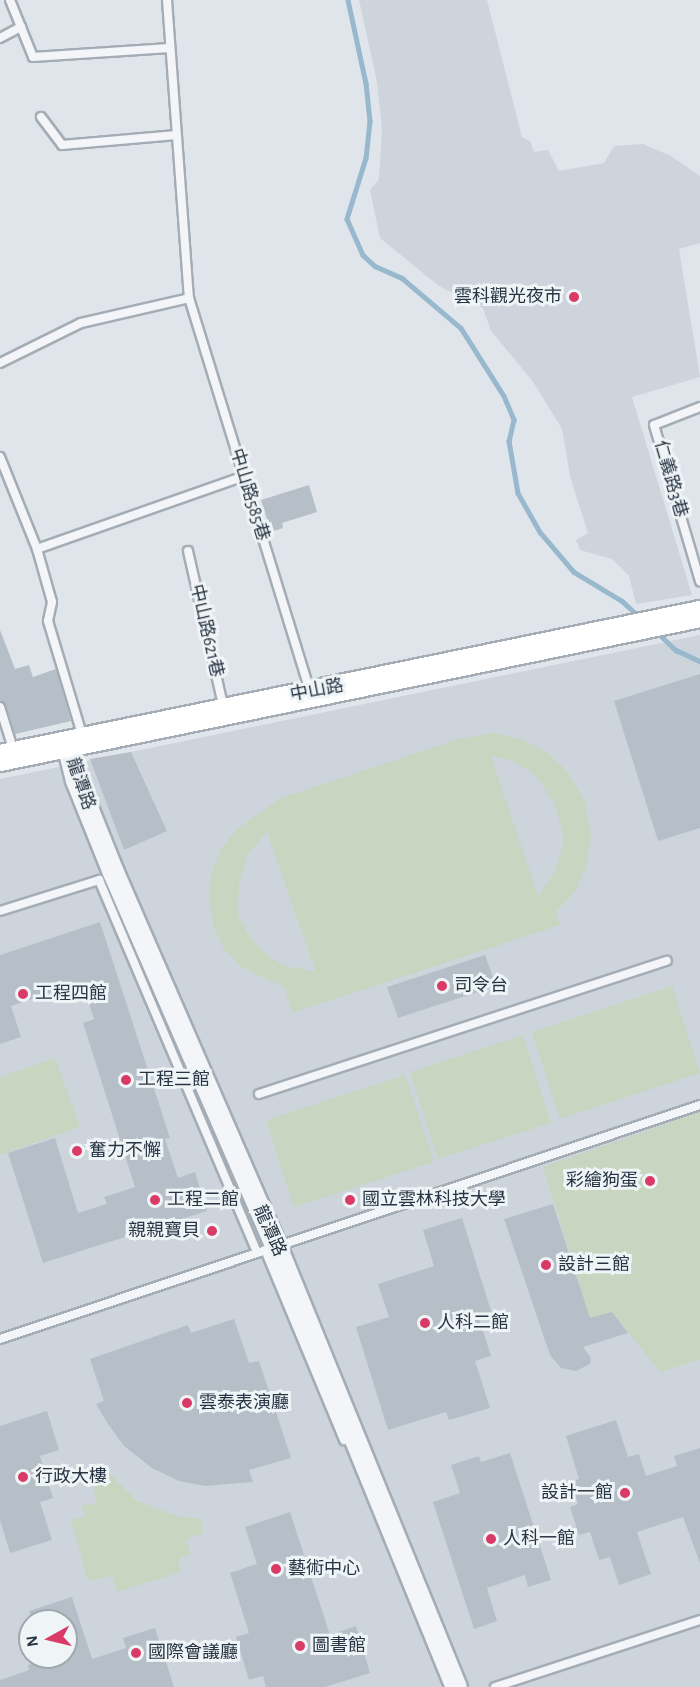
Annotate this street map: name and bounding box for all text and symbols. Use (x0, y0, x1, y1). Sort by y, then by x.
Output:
place label: 雲科觀光夜市 (454, 286, 562, 308)
marker: 雲科觀光夜市 (567, 290, 581, 304)
street label: 仁義路3巷 (649, 438, 691, 520)
street label: 中山路585巷 (225, 446, 273, 544)
street label: 中山路621巷 (185, 582, 227, 680)
street label: 中山路 (288, 675, 346, 707)
street label: 龍潭路 (61, 755, 99, 813)
place label: 司令台 (454, 975, 508, 997)
marker: 司令台 (435, 979, 449, 993)
place label: 工程四館 (35, 983, 107, 1005)
marker: 工程四館 (16, 987, 30, 1001)
place label: 工程三館 (138, 1069, 210, 1091)
marker: 工程三館 (119, 1073, 133, 1087)
place label: 奮力不懈 (89, 1140, 161, 1162)
marker: 奮力不懈 (70, 1144, 84, 1158)
place label: 彩繪狗蛋 (566, 1170, 638, 1192)
marker: 彩繪狗蛋 (643, 1174, 657, 1188)
place label: 工程二館 (167, 1189, 239, 1211)
place label: 國立雲林科技大學 (362, 1189, 506, 1211)
marker: 工程二館 (148, 1193, 162, 1207)
marker: 國立雲林科技大學 (343, 1193, 357, 1207)
street label: 龍潭路 (248, 1202, 290, 1260)
place label: 親親寶貝 (128, 1220, 200, 1242)
marker: 親親寶貝 (205, 1224, 219, 1238)
place label: 設計三館 (558, 1254, 630, 1276)
marker: 設計三館 (539, 1258, 553, 1272)
place label: 人科二館 (437, 1312, 509, 1334)
marker: 人科二館 (418, 1316, 432, 1330)
place label: 雲泰表演廳 (199, 1392, 289, 1414)
marker: 雲泰表演廳 (180, 1396, 194, 1410)
place label: 行政大樓 (35, 1466, 107, 1488)
marker: 行政大樓 (16, 1470, 30, 1484)
place label: 設計一館 (541, 1482, 613, 1504)
marker: 設計一館 (618, 1486, 632, 1500)
place label: 人科一館 (503, 1528, 575, 1550)
marker: 人科一館 (484, 1532, 498, 1546)
place label: 藝術中心 (288, 1558, 360, 1580)
marker: 藝術中心 (269, 1562, 283, 1576)
north arrow (18, 1609, 78, 1669)
text: N (23, 1635, 41, 1648)
place label: 圖書館 (312, 1635, 366, 1657)
marker: 圖書館 (293, 1639, 307, 1653)
place label: 國際會議廳 (148, 1642, 238, 1664)
marker: 國際會議廳 (129, 1646, 143, 1660)

